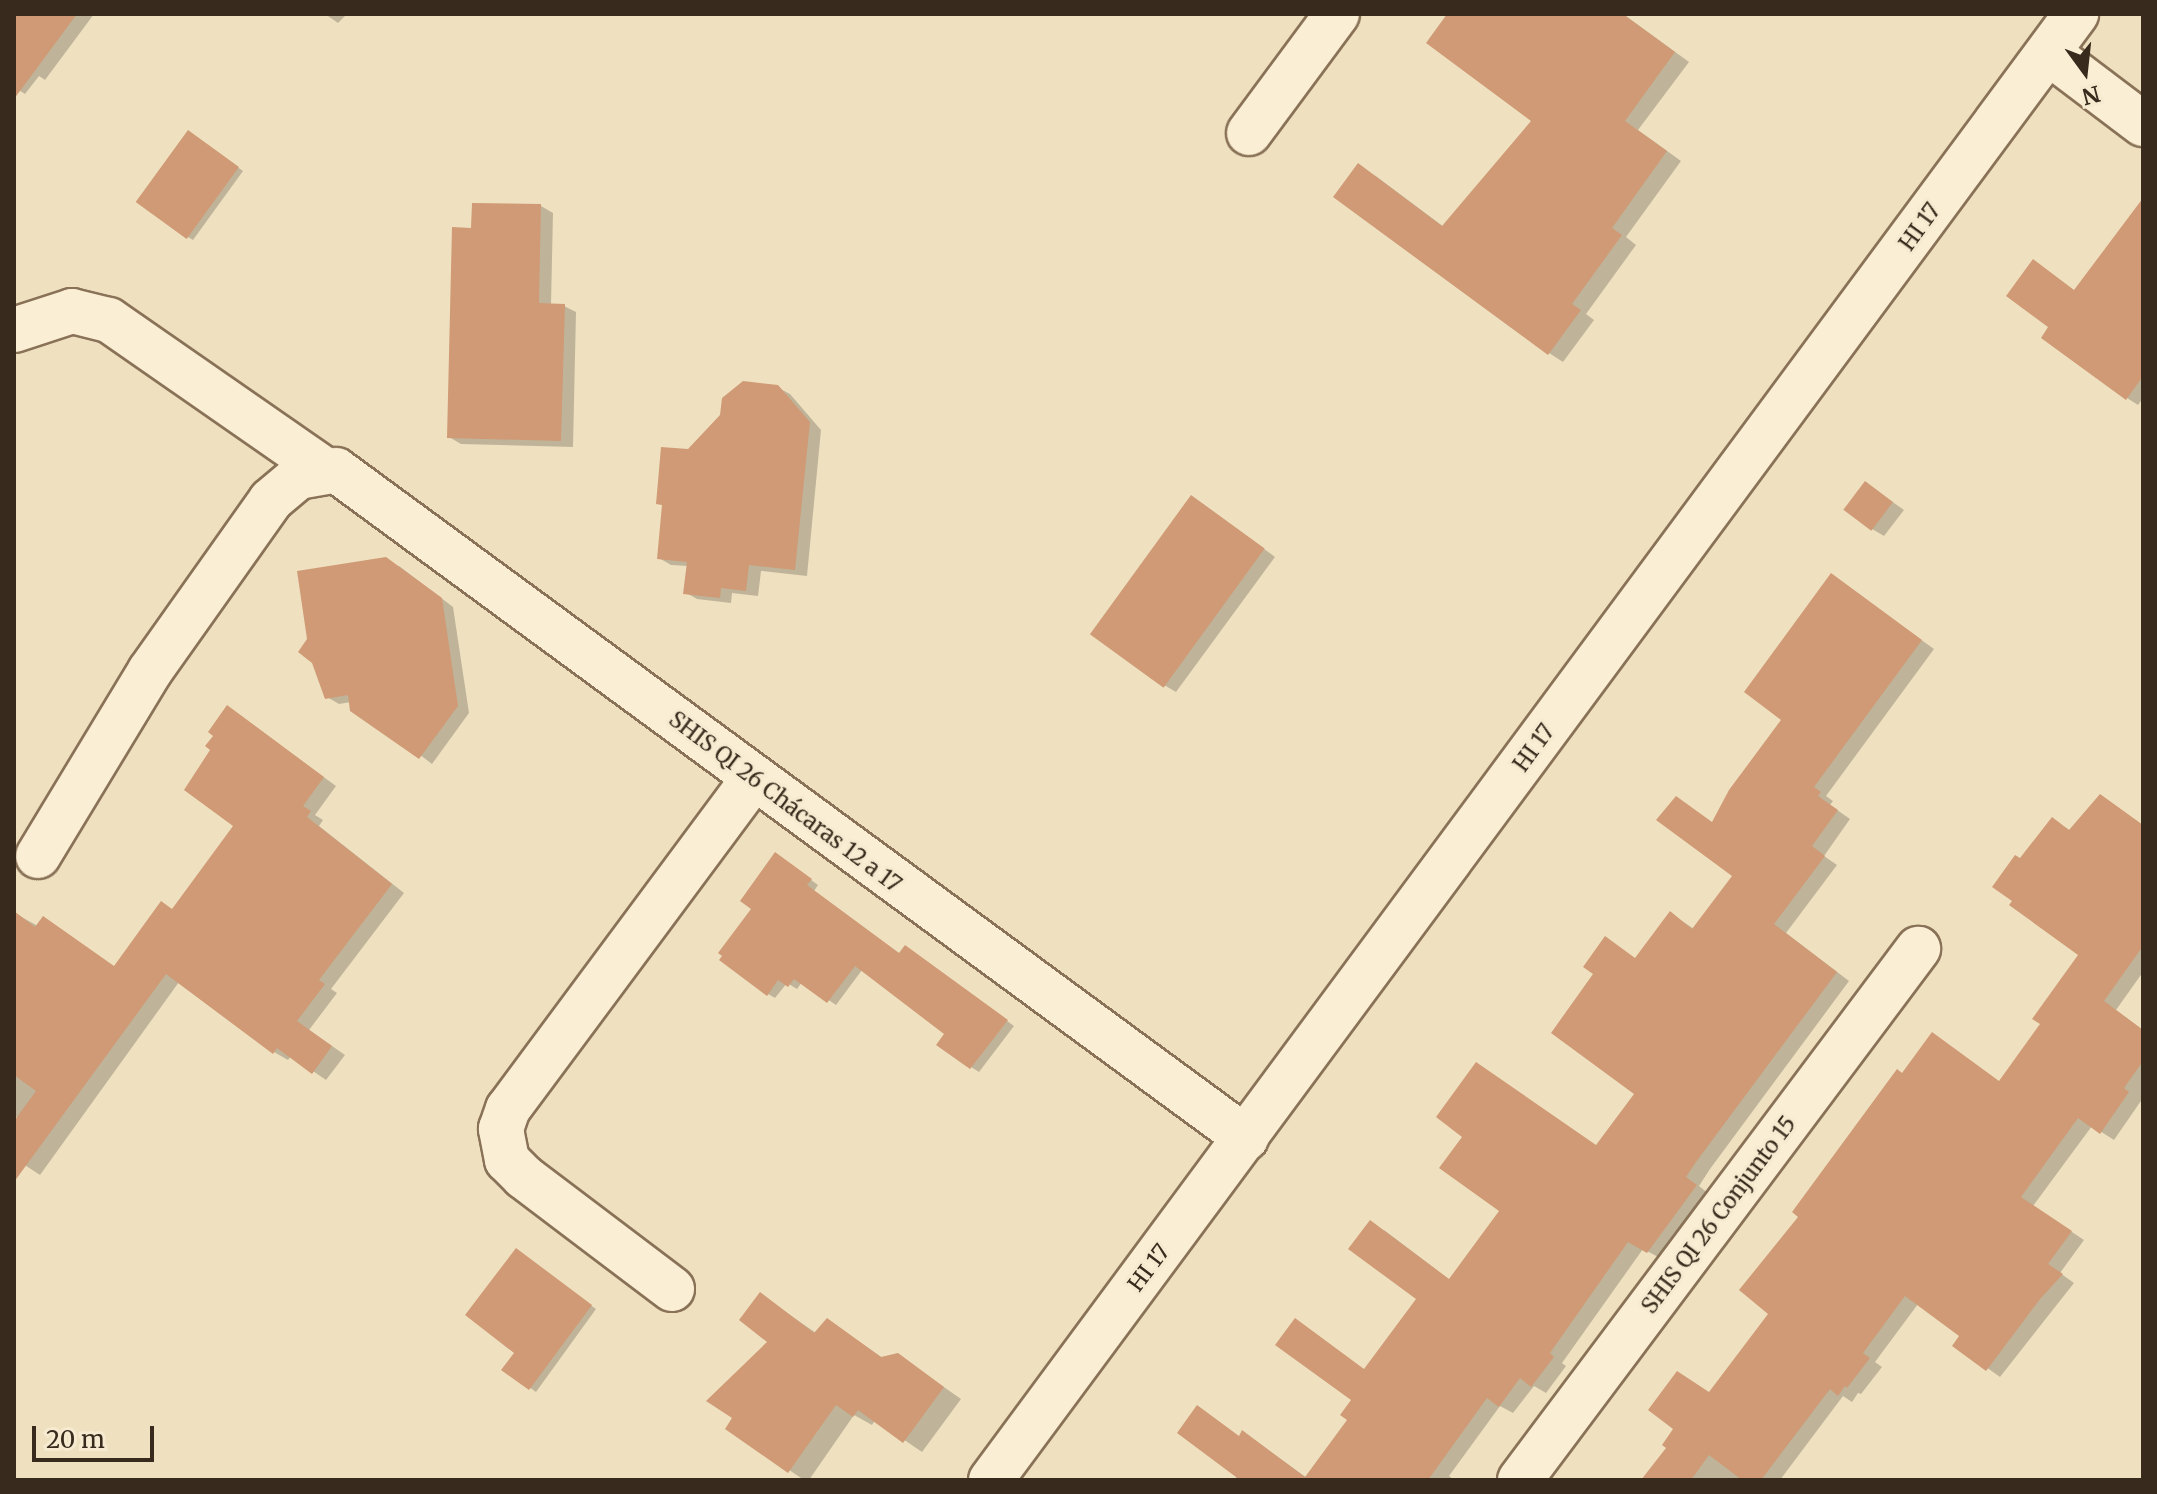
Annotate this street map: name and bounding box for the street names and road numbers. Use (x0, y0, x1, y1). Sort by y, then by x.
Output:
street label: HI 17 (1894, 198, 1946, 256)
street label: SHIS QI 26 Chácaras 12 a 17 (664, 706, 906, 898)
street label: HI 17 (1508, 719, 1560, 777)
street label: SHIS QI 26 Conjunto 15 (1636, 1111, 1802, 1319)
street label: HI 17 (1123, 1239, 1175, 1297)

